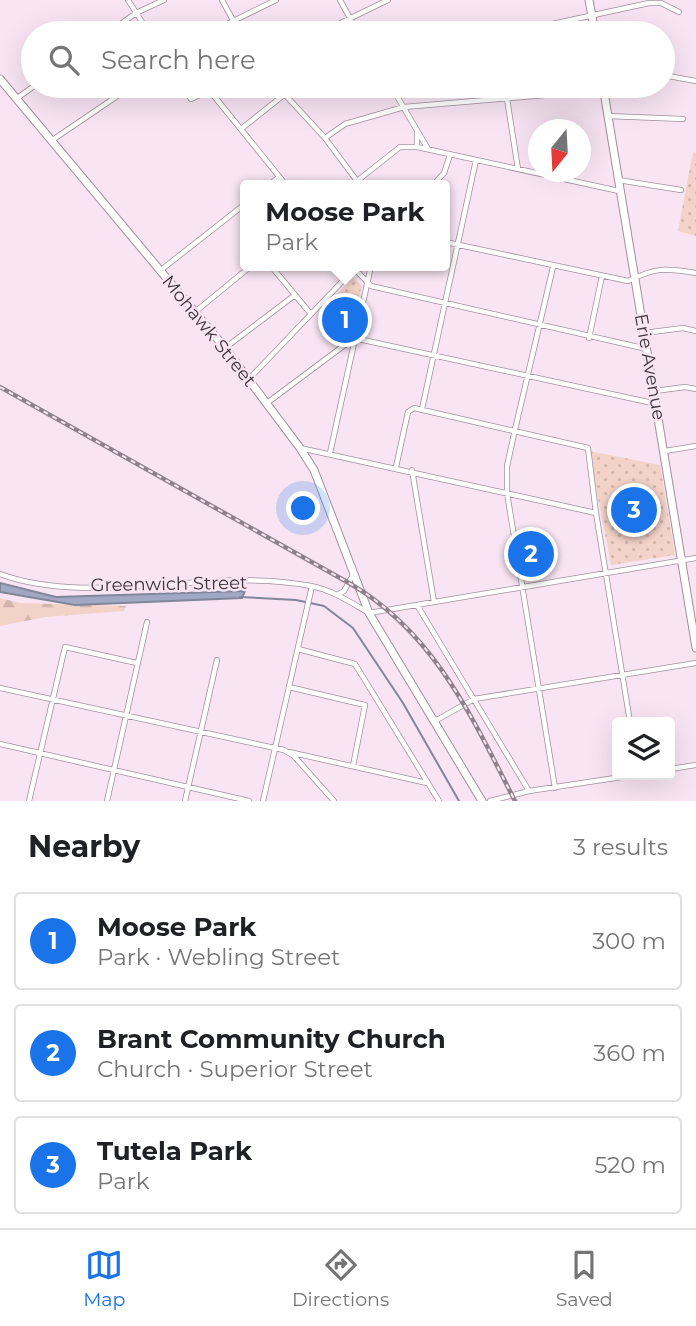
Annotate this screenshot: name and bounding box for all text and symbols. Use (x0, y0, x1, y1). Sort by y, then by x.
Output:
search box (21, 21, 675, 98)
icon: search (45, 41, 83, 79)
text: Search here (101, 44, 256, 76)
north arrow (528, 119, 591, 182)
popup (240, 180, 450, 271)
text: Moose Park (265, 196, 425, 228)
text: Park (265, 228, 318, 256)
street label: Mohawk Street (157, 271, 261, 391)
pin: 1 (322, 294, 368, 346)
street label: Erie Avenue (630, 312, 670, 422)
pin: 3 (611, 484, 657, 536)
your location (286, 491, 320, 525)
pin: 2 (508, 528, 554, 580)
street label: Greenwich Street (91, 572, 247, 596)
map controls (612, 717, 675, 780)
button: layers (612, 717, 675, 780)
text: Nearby (28, 828, 140, 865)
text: 3 results (573, 833, 668, 861)
text: Moose Park (97, 911, 256, 943)
text: 1 (48, 927, 58, 955)
text: 300 m (592, 927, 666, 955)
text: Park · Webling Street (97, 943, 340, 971)
text: Brant Community Church (97, 1023, 446, 1055)
text: 2 (46, 1039, 60, 1067)
text: 360 m (593, 1039, 666, 1067)
text: Church · Superior Street (97, 1055, 373, 1083)
text: Tutela Park (97, 1135, 252, 1167)
text: 3 (46, 1151, 60, 1179)
text: 520 m (594, 1151, 666, 1179)
text: Park (97, 1167, 150, 1195)
tab: Map (83, 1246, 125, 1311)
tab: Directions (292, 1246, 389, 1311)
tab: Saved (556, 1246, 613, 1311)

